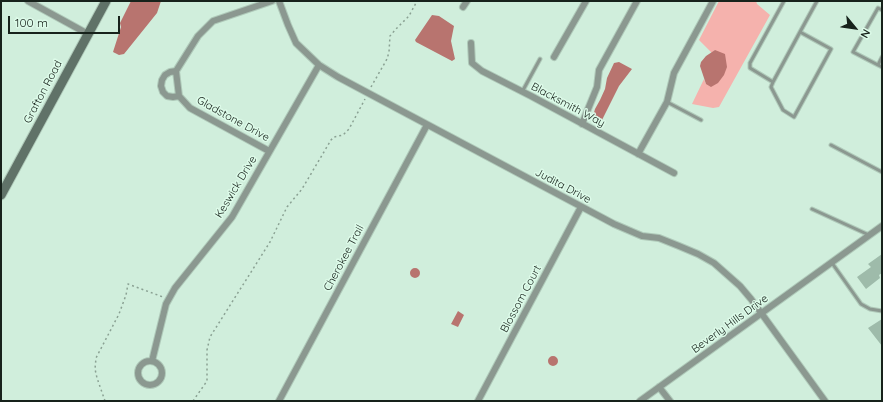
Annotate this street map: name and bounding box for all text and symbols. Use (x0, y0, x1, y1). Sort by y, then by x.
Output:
scale bar (10, 8, 122, 34)
north arrow (835, 8, 875, 48)
text: 100 m (15, 15, 48, 30)
text: N (857, 27, 874, 41)
street label: Grafton Road (21, 58, 65, 126)
street label: Blacksmith Way (529, 80, 607, 130)
street label: Gladstone Drive (194, 94, 272, 144)
street label: Keswick Drive (212, 153, 260, 221)
street label: Judita Drive (533, 166, 593, 206)
street label: Cherokee Trail (321, 223, 367, 293)
street label: Blossom Court (498, 263, 544, 335)
street label: Beverly Hills Drive (689, 292, 771, 356)

